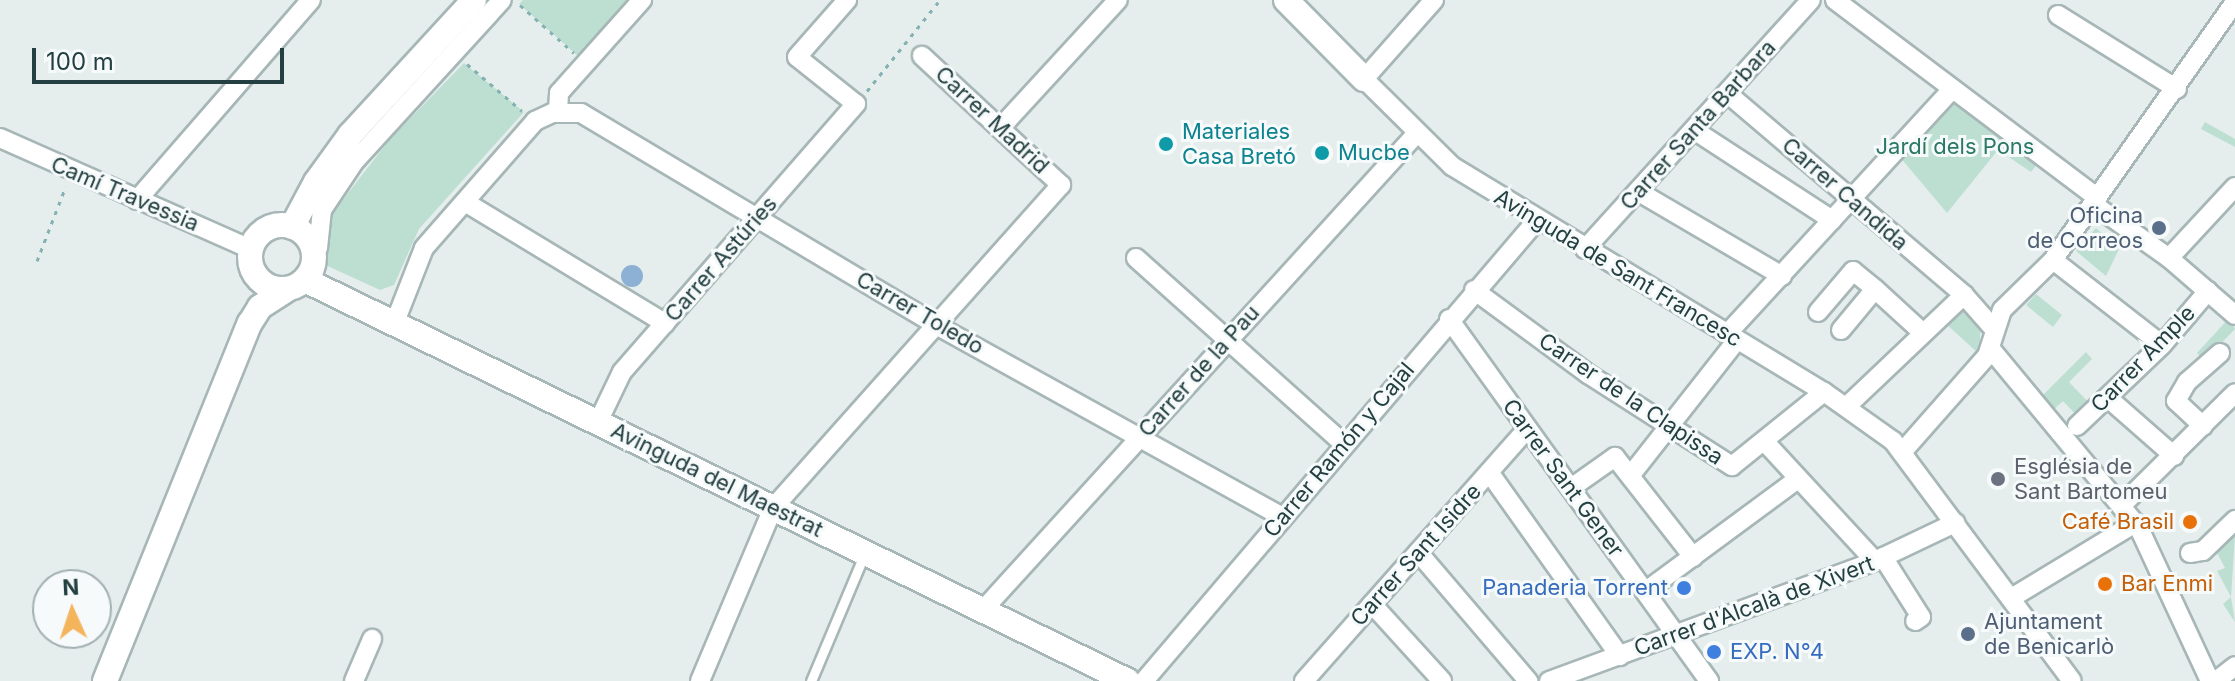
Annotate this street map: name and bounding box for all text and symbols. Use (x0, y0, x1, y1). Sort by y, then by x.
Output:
scale bar (36, 32, 288, 82)
street label: Carrer Santa Barbara (1615, 35, 1781, 215)
text: 100 m (46, 47, 114, 76)
street label: Carrer Madrid (930, 61, 1054, 179)
place label: Materiales Casa Bretó (1182, 118, 1296, 170)
street label: Carrer Candida (1777, 132, 1913, 256)
park label: Jardí dels Pons (1876, 134, 2034, 160)
marker: Materiales Casa Bretó (1157, 135, 1175, 153)
place label: Mucbe (1338, 140, 1410, 166)
marker: Mucbe (1313, 144, 1331, 162)
street label: Camí Travessia (47, 151, 203, 237)
street label: Avinguda de Sant Francesc (1490, 184, 1746, 352)
street label: Carrer Astúries (659, 191, 783, 327)
place label: Oficina de Correos (2027, 202, 2143, 254)
marker: Oficina de Correos (2150, 219, 2168, 237)
street label: Carrer Toledo (852, 266, 988, 360)
street label: Carrer de la Pau (1133, 300, 1265, 442)
street label: Carrer Ample (2085, 300, 2201, 418)
street label: Carrer de la Clapissa (1534, 327, 1728, 471)
street label: Carrer Ramón y Cajal (1258, 357, 1420, 543)
street label: Carrer Sant Gener (1497, 394, 1629, 562)
street label: Avinguda del Maestrat (607, 417, 827, 543)
place label: Església de Sant Bartomeu (2014, 453, 2168, 504)
marker: Església de Sant Bartomeu (1989, 470, 2007, 488)
street label: Carrer Sant Isidre (1345, 478, 1487, 632)
place label: Café Brasil (2062, 509, 2174, 535)
marker: Café Brasil (2181, 513, 2199, 531)
street label: Carrer d'Alcalà de Xivert (1630, 550, 1878, 662)
north arrow (32, 569, 112, 649)
place label: Bar Enmi (2121, 571, 2213, 597)
text: N (62, 574, 80, 600)
place label: Panaderia Torrent (1482, 575, 1668, 601)
marker: Bar Enmi (2096, 575, 2114, 593)
marker: Panaderia Torrent (1675, 579, 1693, 597)
place label: Ajuntament de Benicarlò (1984, 608, 2114, 660)
marker: Ajuntament de Benicarlò (1959, 625, 1977, 643)
place label: EXP. N°4 (1730, 639, 1824, 665)
marker: EXP. N°4 (1705, 643, 1723, 661)

